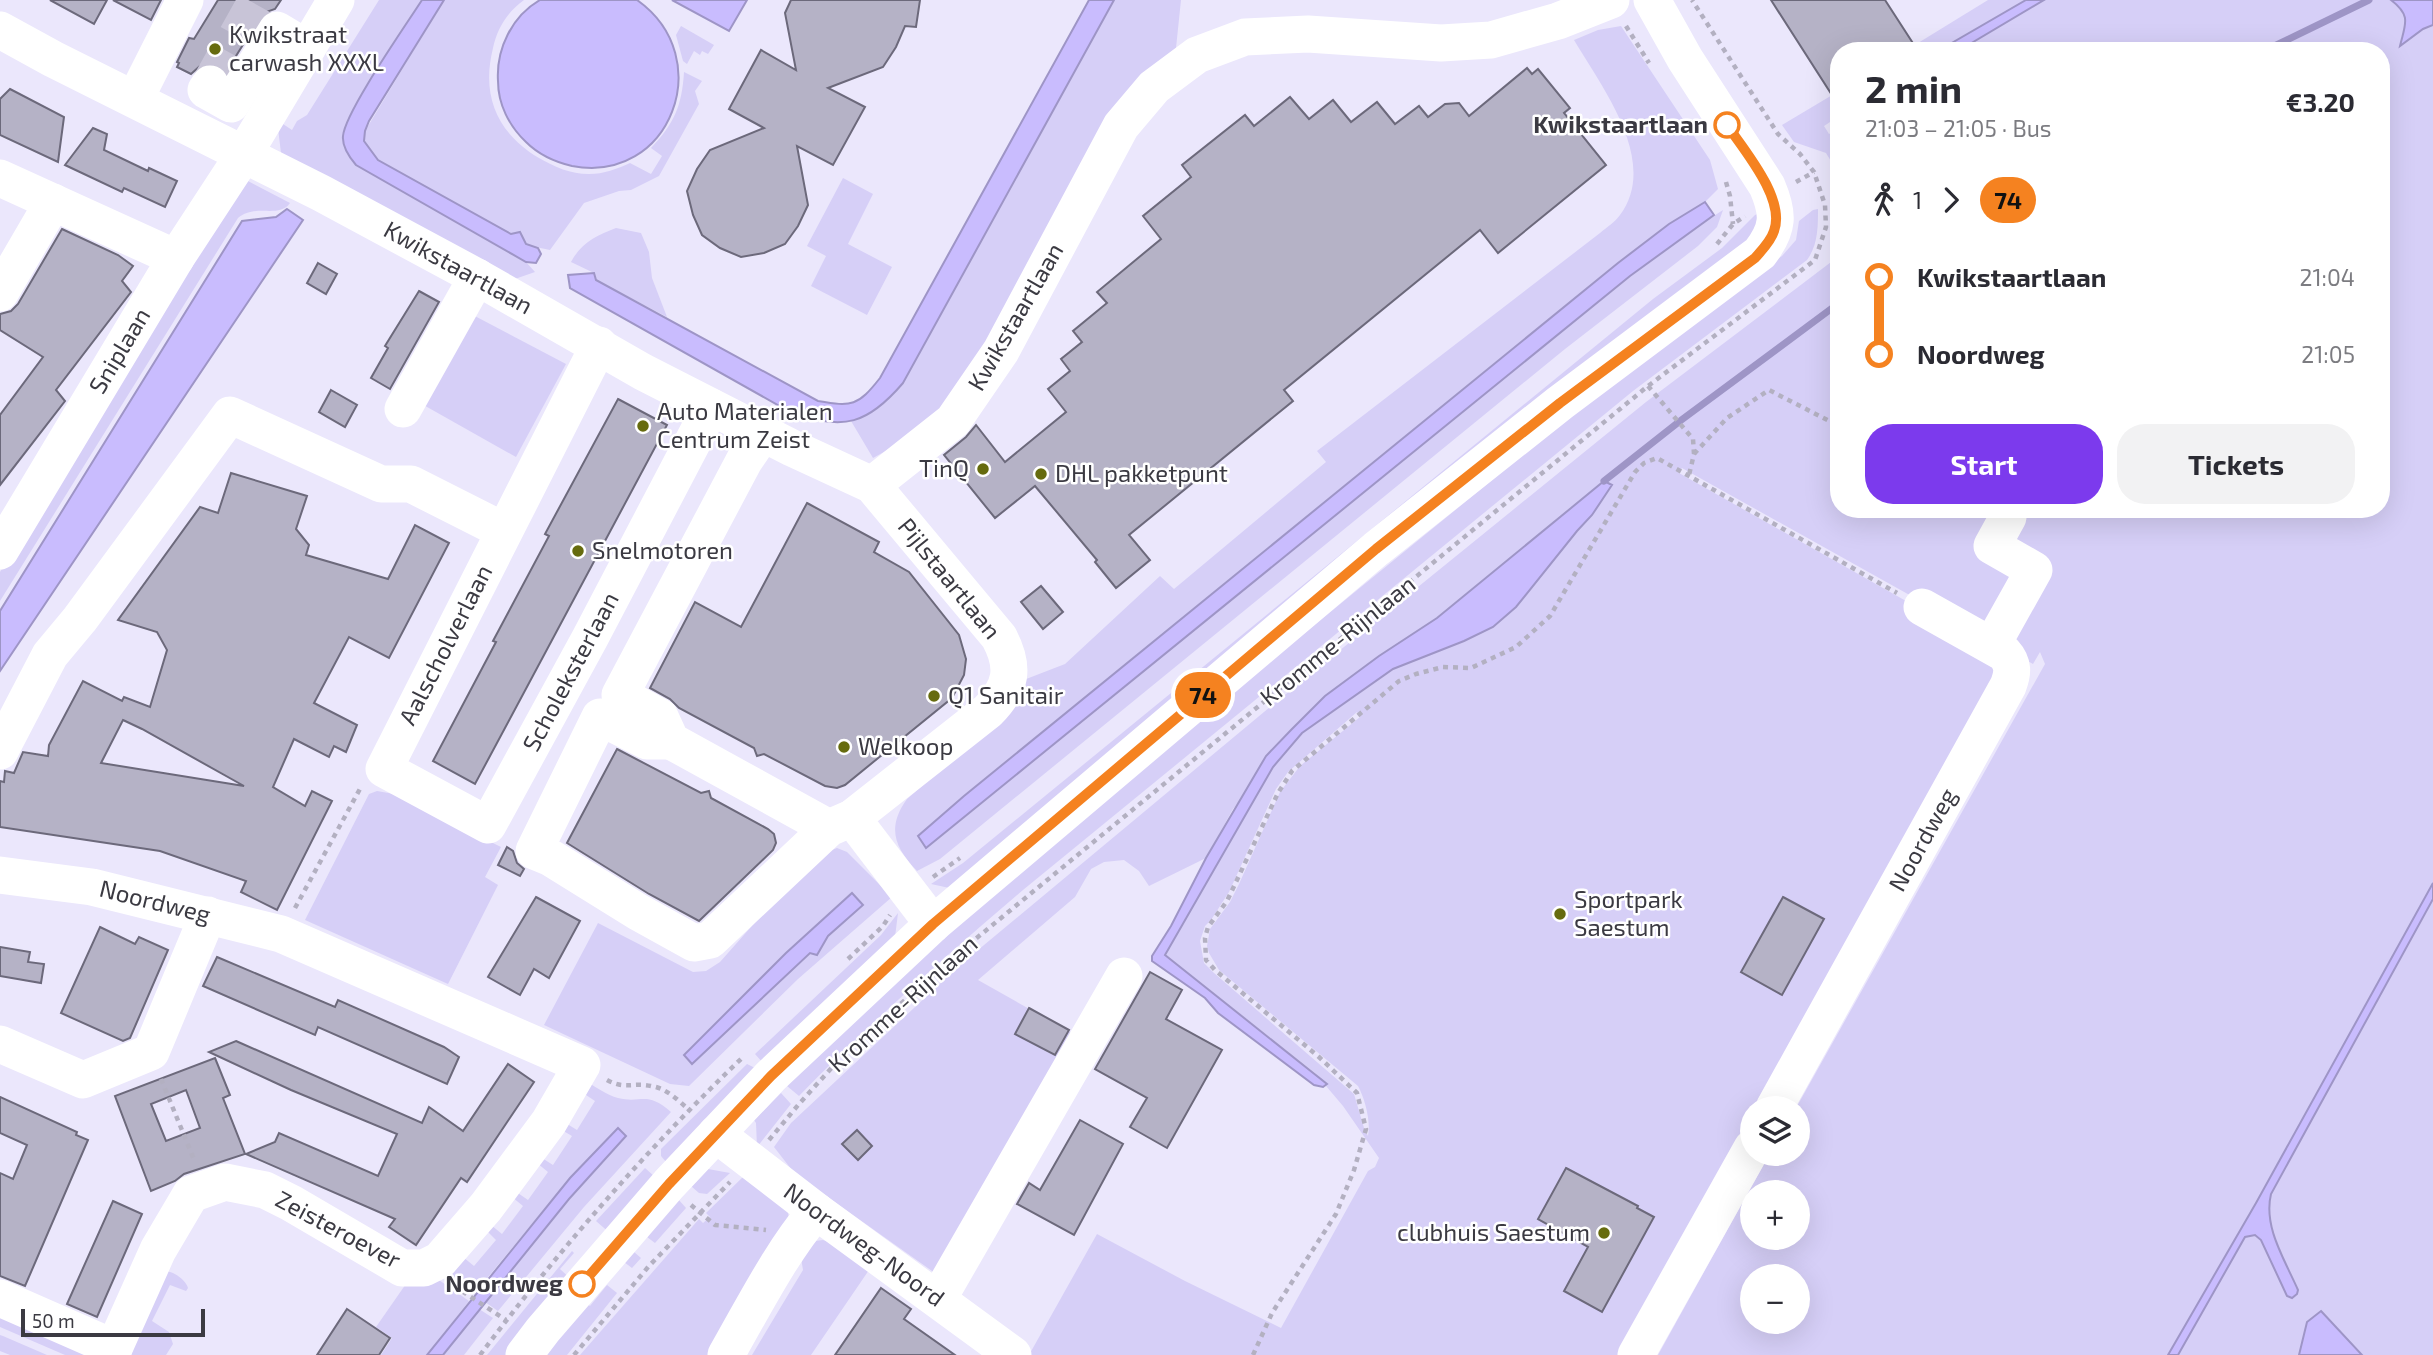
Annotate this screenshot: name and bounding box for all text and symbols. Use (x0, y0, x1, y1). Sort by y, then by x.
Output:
place label: Kwikstraat carwash XXXL (229, 19, 384, 76)
marker: Kwikstraat carwash XXXL (207, 41, 223, 57)
text: 2 min (1865, 65, 1962, 111)
text: €3.20 (2286, 86, 2355, 117)
place label: Kwikstaartlaan (1533, 109, 1708, 138)
marker: Kwikstaartlaan (1714, 112, 1740, 138)
text: 21:03 – 21:05 · Bus (1865, 114, 2051, 142)
icon: walk (1865, 181, 1903, 219)
icon: forward (1932, 181, 1970, 219)
text: 74 (1994, 185, 2022, 214)
text: 1 (1913, 186, 1922, 214)
street label: Kwikstaartlaan (379, 214, 538, 319)
street label: Kwikstaartlaan (961, 237, 1069, 395)
text: Kwikstaartlaan (1917, 261, 2106, 292)
text: 21:04 (2299, 263, 2355, 291)
street label: Sniplaan (82, 302, 156, 398)
text: Noordweg (1917, 338, 2045, 369)
text: 21:05 (2301, 340, 2355, 368)
place label: Auto Materialen Centrum Zeist (657, 396, 833, 453)
marker: Auto Materialen Centrum Zeist (635, 418, 651, 434)
button: Start (1865, 424, 2103, 504)
button: Tickets (2117, 424, 2355, 504)
place label: TinQ (919, 453, 969, 482)
place label: DHL pakketpunt (1055, 458, 1228, 487)
marker: TinQ (975, 461, 991, 477)
marker: DHL pakketpunt (1033, 466, 1049, 482)
street label: Pijlstaartlaan (893, 512, 1008, 644)
place label: Snelmotoren (592, 535, 733, 564)
marker: Snelmotoren (570, 543, 586, 559)
street label: Aalscholverlaan (392, 559, 498, 729)
street label: Kromme-Rijnlaan (1254, 568, 1420, 711)
street label: Scholeksterlaan (515, 587, 624, 756)
line badge: 74 (1172, 672, 1234, 718)
place label: Q1 Sanitair (948, 680, 1064, 709)
text: 74 (1189, 680, 1217, 709)
marker: Q1 Sanitair (926, 688, 942, 704)
place label: Welkoop (858, 731, 953, 760)
marker: Welkoop (836, 739, 852, 755)
street label: Noordweg (1882, 783, 1962, 896)
street label: Noordweg (97, 873, 214, 928)
place label: Sportpark Saestum (1574, 884, 1683, 941)
marker: Sportpark Saestum (1552, 906, 1568, 922)
street label: Kromme-Rijnlaan (821, 928, 983, 1078)
map controls (1740, 1096, 1810, 1334)
button: layers (1740, 1096, 1810, 1166)
street label: Noordweg-Noord (779, 1176, 951, 1312)
button: + (1740, 1180, 1810, 1250)
street label: Zeisteroever (271, 1184, 407, 1274)
place label: clubhuis Saestum (1397, 1217, 1590, 1246)
marker: clubhuis Saestum (1596, 1225, 1612, 1241)
button: − (1740, 1264, 1810, 1334)
place label: Noordweg (445, 1268, 563, 1297)
marker: Noordweg (569, 1271, 595, 1297)
scale bar (21, 1306, 205, 1338)
text: 50 m (32, 1309, 75, 1332)

